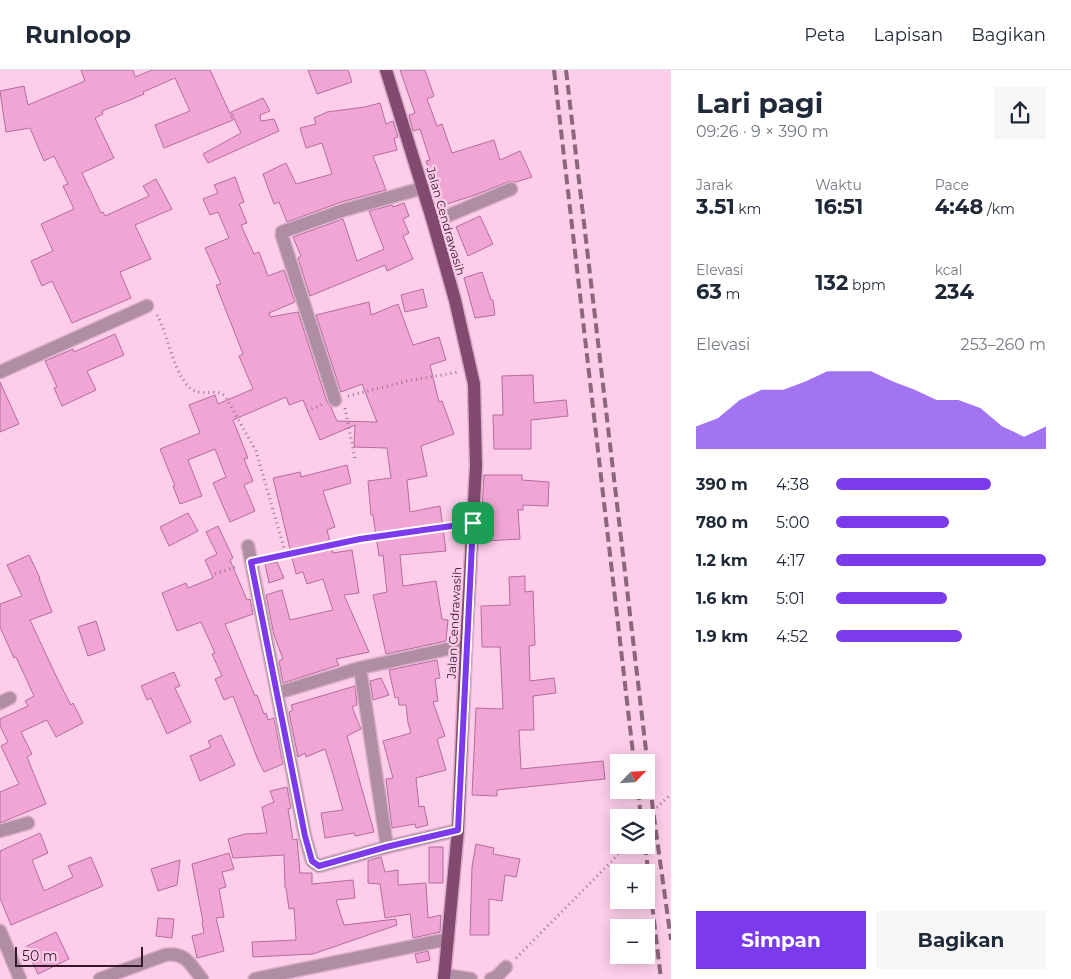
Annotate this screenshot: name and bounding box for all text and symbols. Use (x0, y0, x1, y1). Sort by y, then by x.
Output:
text: Runloop (25, 20, 131, 49)
text: Peta (804, 24, 845, 46)
text: Lapisan (873, 24, 943, 46)
text: Bagikan (971, 24, 1046, 46)
text: Lari pagi (696, 86, 823, 120)
button: share (994, 87, 1046, 139)
text: 09:26 · 9 × 390 m (696, 122, 829, 141)
street label: Jalan Cendrawasih (423, 164, 469, 277)
text: Jarak (696, 176, 733, 194)
text: Waktu (815, 176, 862, 194)
text: Pace (935, 176, 969, 194)
text: 3.51 (696, 194, 735, 219)
text: 16:51 (815, 194, 863, 219)
text: 4:48 (935, 194, 983, 219)
text: km (735, 200, 761, 218)
text: /km (983, 200, 1015, 218)
text: Elevasi (696, 261, 744, 279)
text: kcal (935, 261, 963, 279)
text: 132 (815, 270, 848, 295)
text: bpm (848, 276, 886, 294)
text: 63 (696, 279, 722, 304)
text: 234 (935, 279, 974, 304)
text: m (722, 285, 740, 303)
text: Elevasi (696, 335, 750, 354)
text: 253–260 m (961, 335, 1046, 354)
text: 390 m (696, 475, 748, 494)
text: 4:38 (776, 475, 809, 494)
pin (452, 502, 494, 544)
icon: arrive (459, 509, 487, 537)
text: 780 m (696, 513, 748, 532)
text: 5:00 (776, 513, 810, 532)
text: 1.2 km (696, 551, 748, 570)
text: 4:17 (776, 551, 805, 570)
street label: Jalan Cendrawasih (444, 567, 464, 680)
text: 1.6 km (696, 589, 748, 608)
text: 5:01 (776, 589, 805, 608)
text: 1.9 km (696, 627, 748, 646)
text: 4:52 (776, 627, 808, 646)
north arrow (610, 754, 655, 799)
map controls (610, 754, 655, 964)
button: layers (610, 809, 655, 854)
button: + (610, 864, 655, 909)
button: Simpan (696, 911, 866, 969)
button: Bagikan (876, 911, 1046, 969)
button: − (610, 919, 655, 964)
scale bar (15, 944, 142, 967)
text: 50 m (22, 947, 58, 965)

